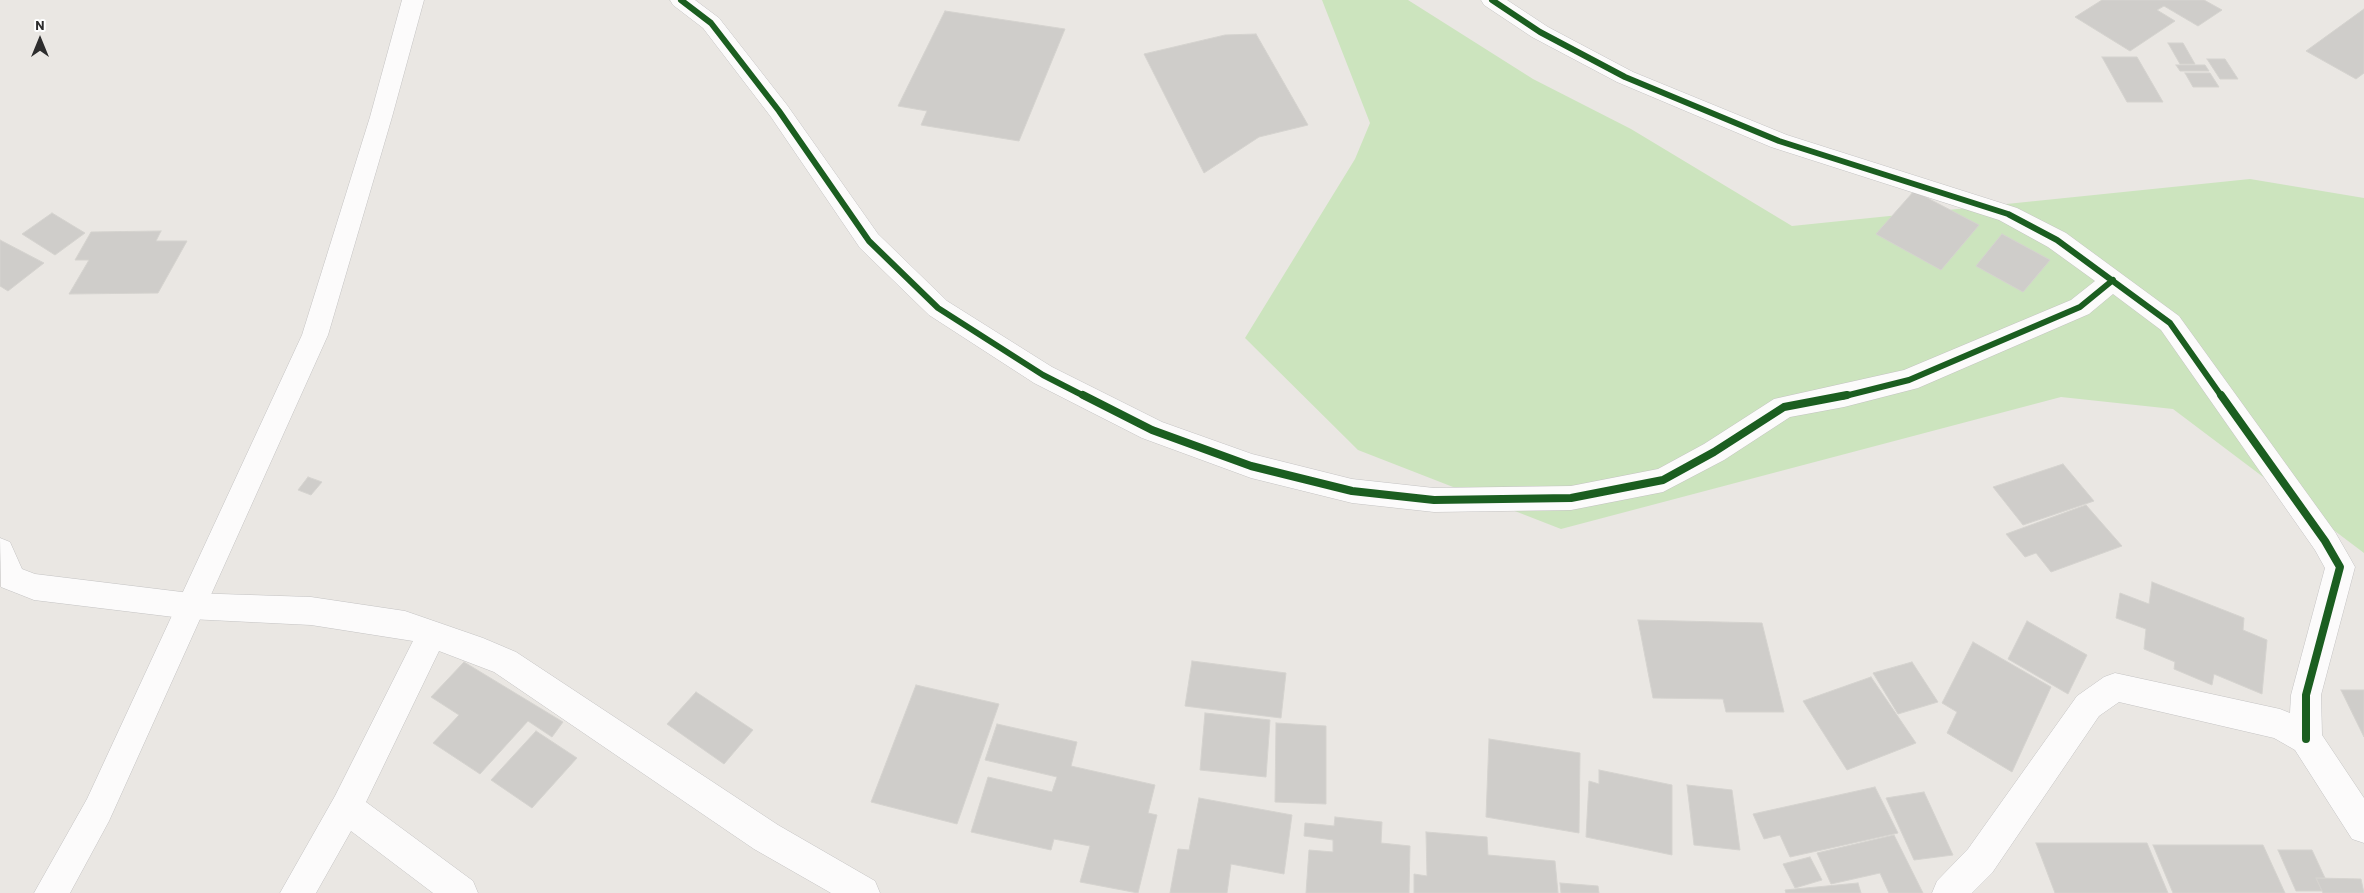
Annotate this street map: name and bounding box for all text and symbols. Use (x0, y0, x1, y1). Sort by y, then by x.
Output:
north arrow (15, 15, 65, 65)
text: N (35, 16, 45, 33)

